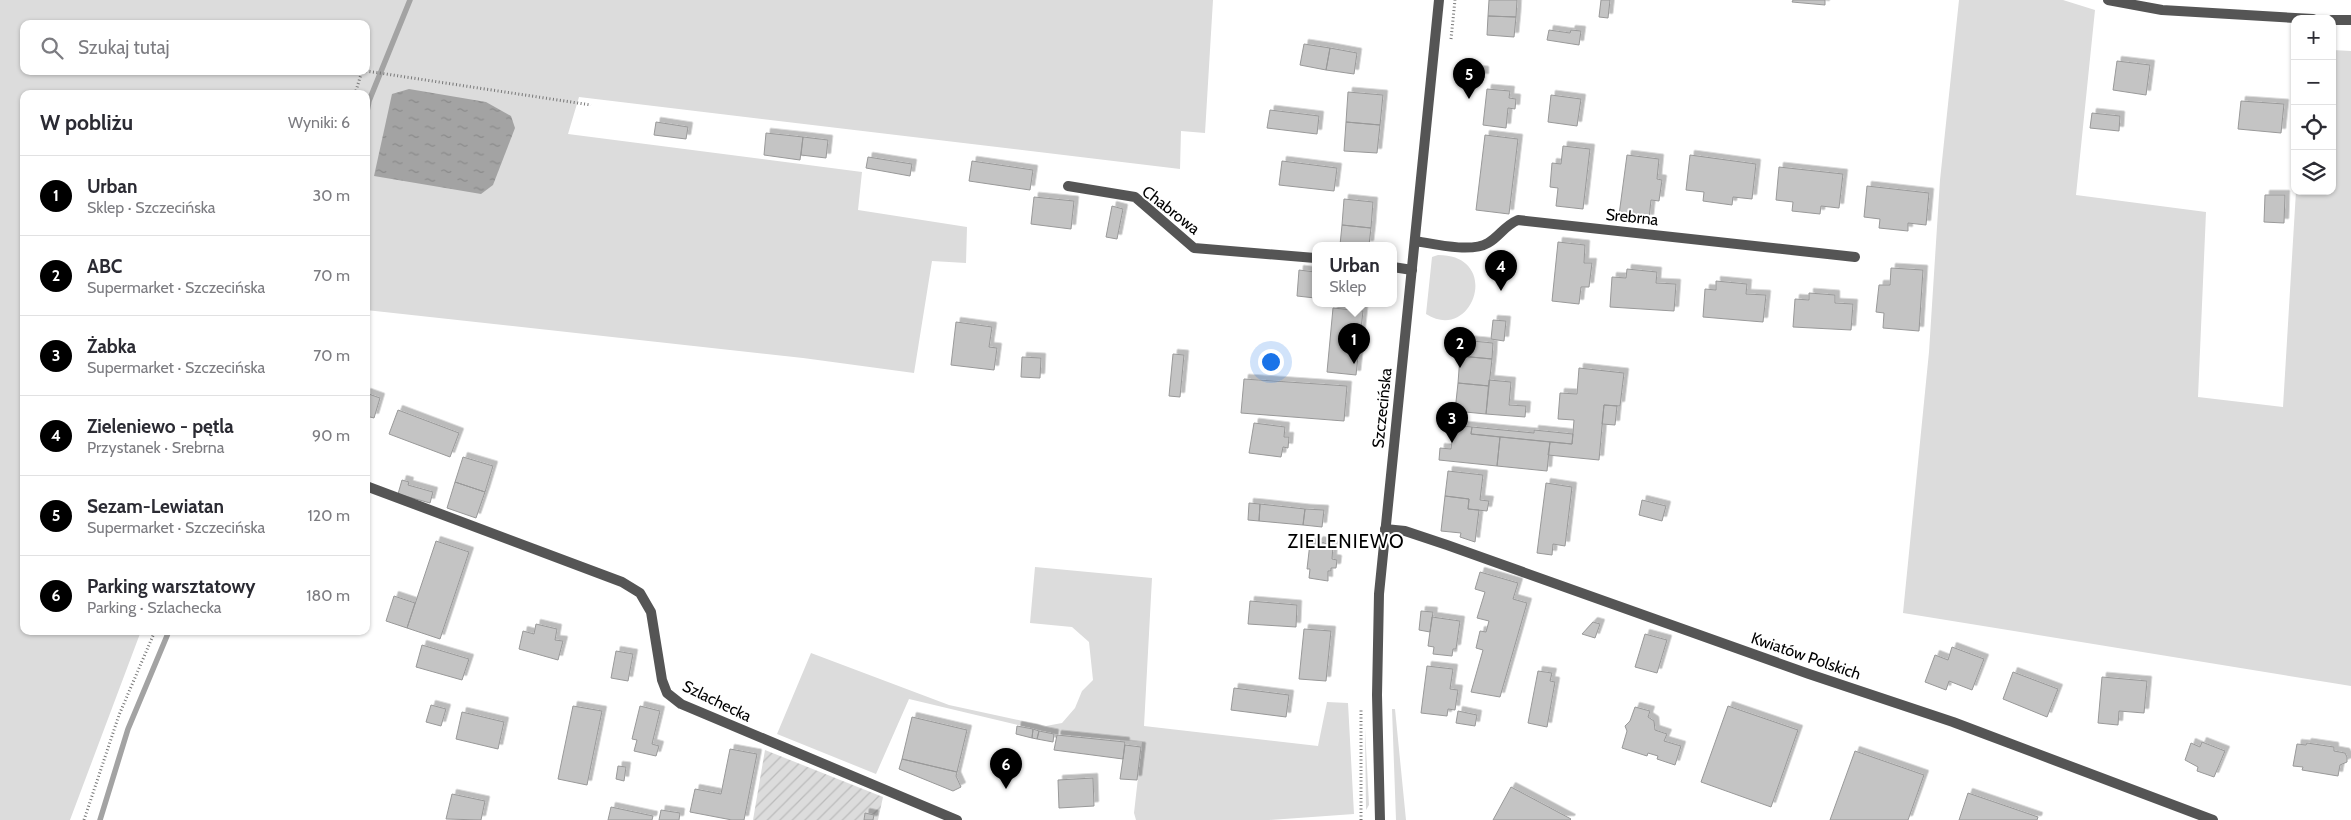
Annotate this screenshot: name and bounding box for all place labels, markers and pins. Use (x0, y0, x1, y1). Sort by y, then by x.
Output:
pin: 5 (1453, 58, 1485, 99)
pin: 4 (1485, 250, 1517, 291)
pin: 1 (1338, 323, 1370, 364)
pin: 2 (1444, 327, 1476, 368)
pin: 3 (1436, 402, 1468, 443)
pin: 6 (990, 748, 1022, 789)

